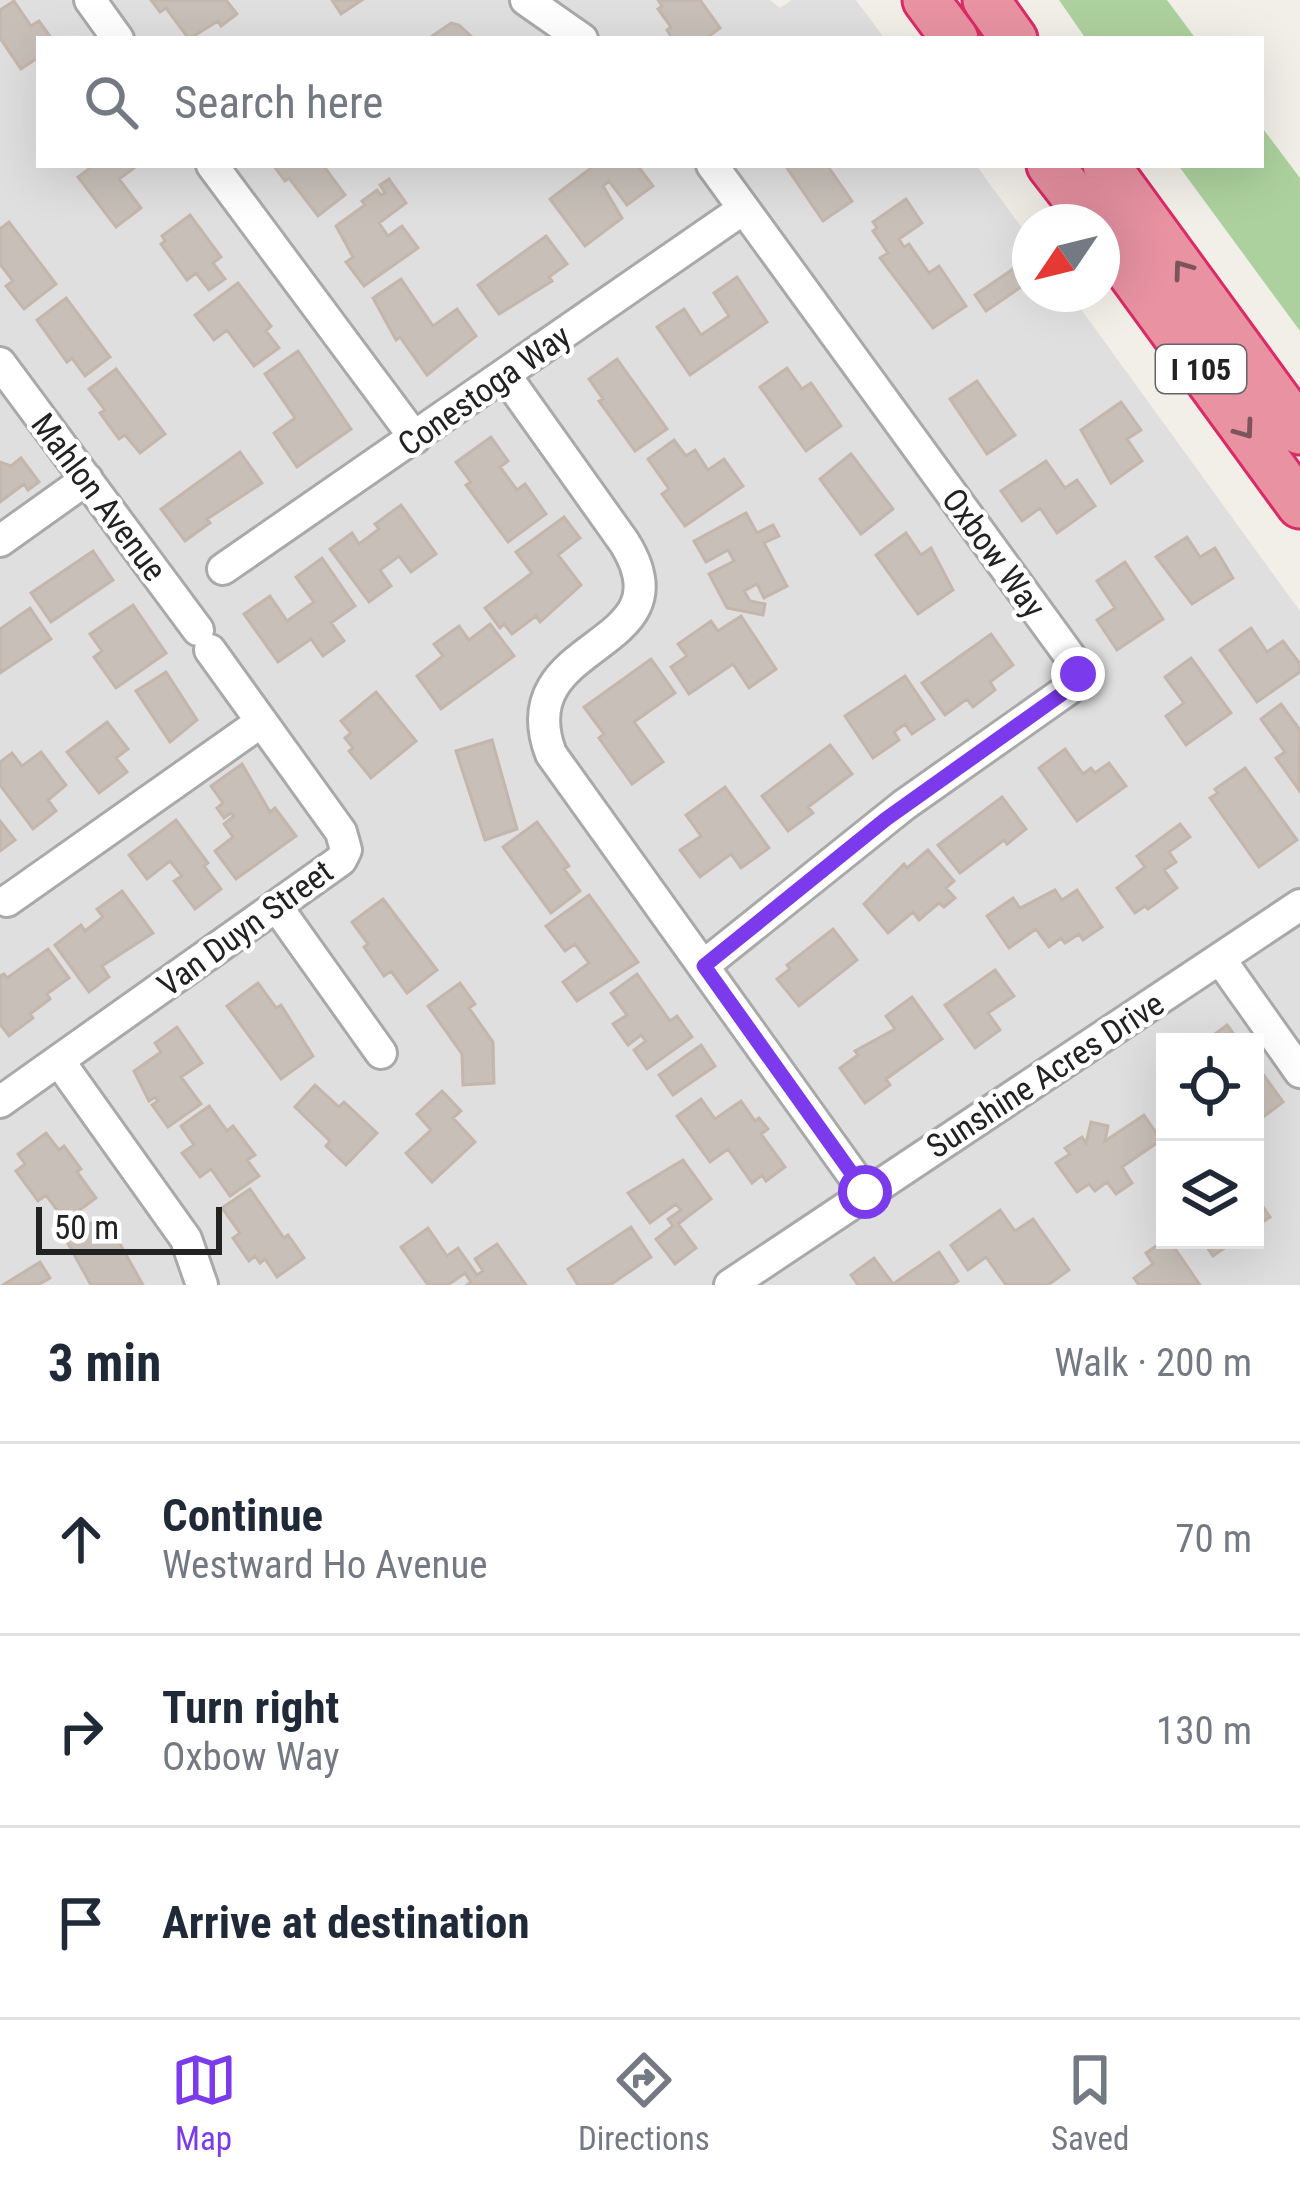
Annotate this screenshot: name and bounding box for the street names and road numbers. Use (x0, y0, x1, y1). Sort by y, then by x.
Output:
street label: Conestoga Way (390, 316, 578, 464)
road number: I 105 (1156, 345, 1246, 393)
street label: Mahlon Avenue (23, 406, 175, 588)
street label: Oxbow Way (934, 481, 1054, 625)
street label: Van Duyn Street (150, 852, 340, 1004)
street label: Sunshine Acres Drive (919, 984, 1171, 1166)

